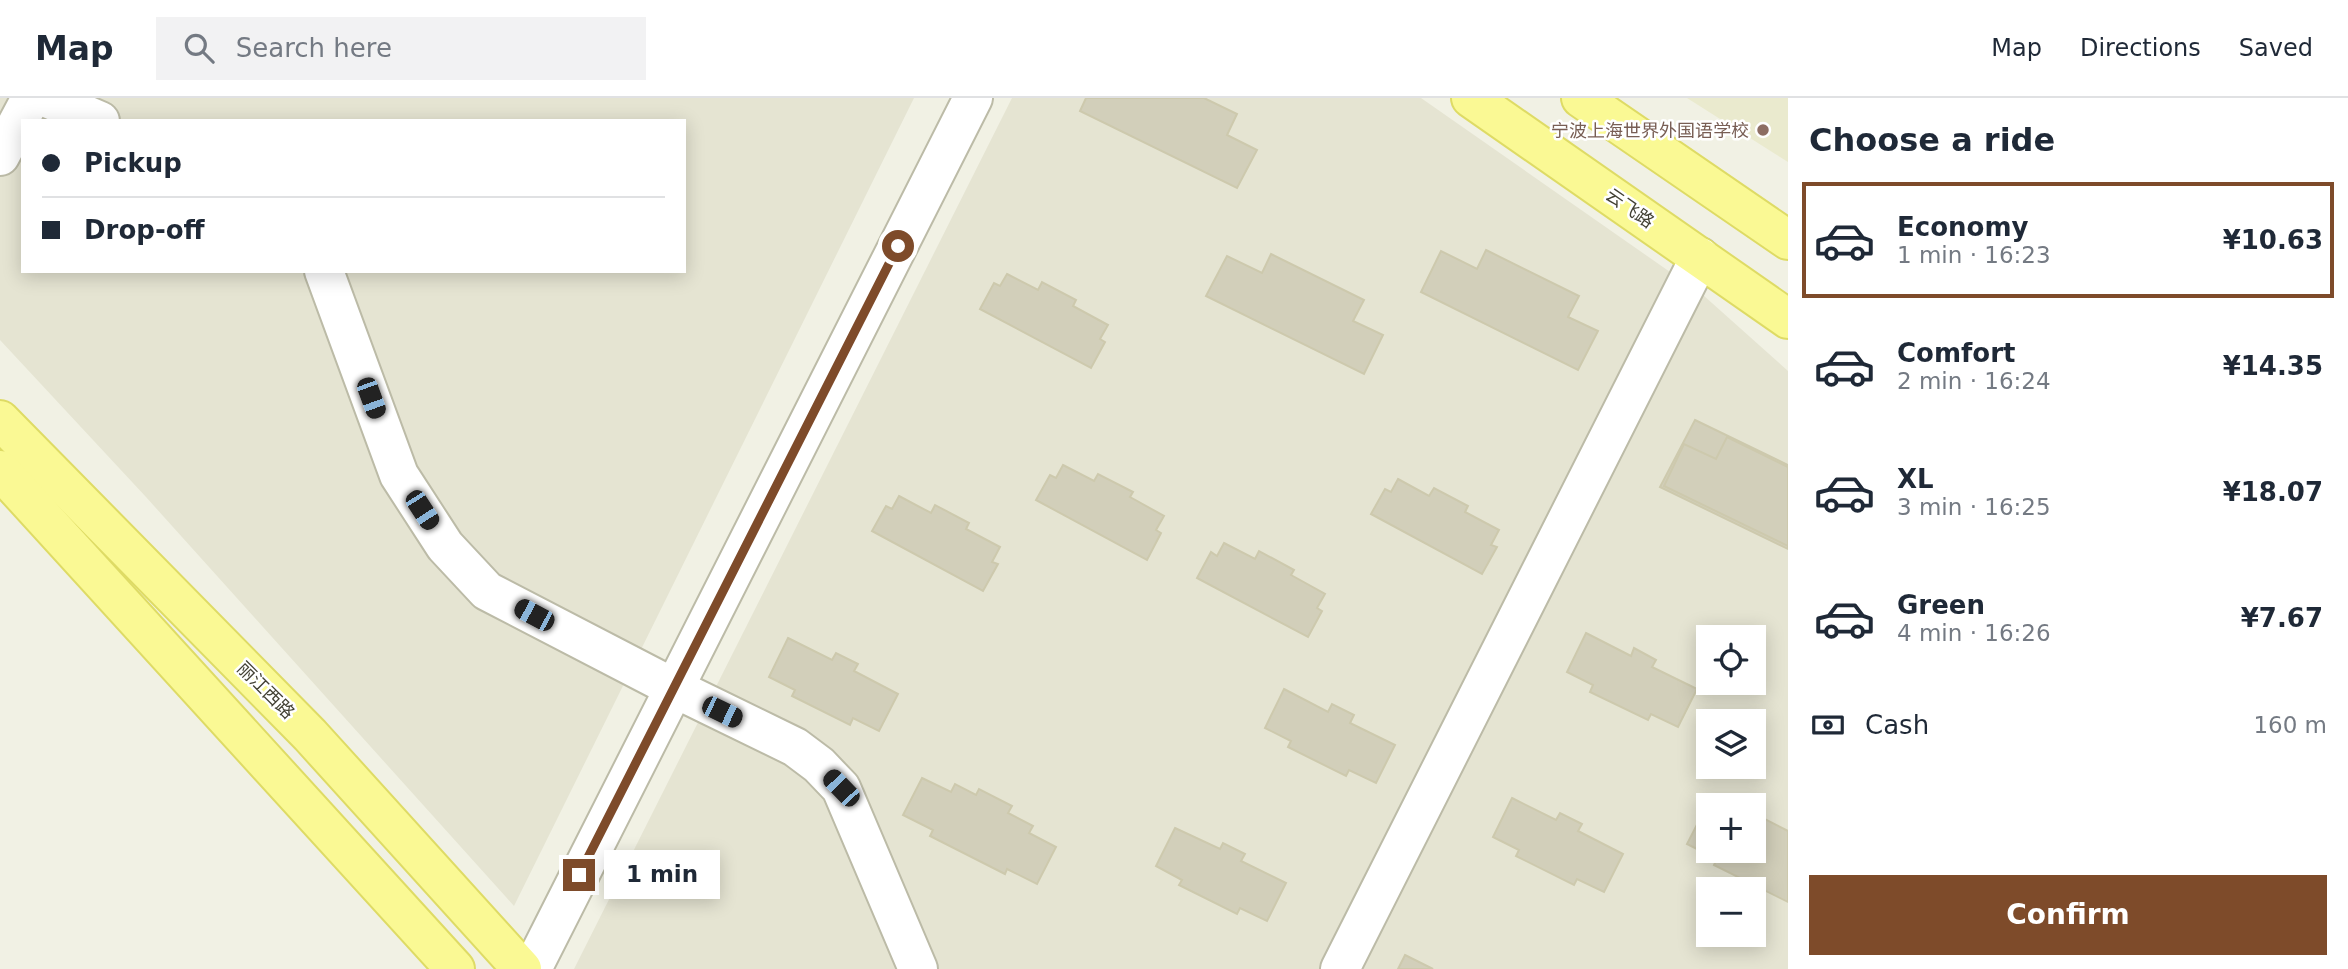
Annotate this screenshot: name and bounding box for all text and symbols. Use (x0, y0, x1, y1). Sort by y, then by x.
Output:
search box (156, 17, 646, 80)
text: Map (35, 29, 114, 68)
icon: search (180, 29, 218, 67)
text: Search here (236, 33, 392, 63)
text: Map (1991, 34, 2042, 62)
text: Directions (2080, 34, 2201, 62)
text: Saved (2239, 34, 2313, 62)
place label: 宁波上海世界外国语学校 (1551, 120, 1749, 141)
text: Choose a ride (1809, 121, 2055, 159)
marker: 宁波上海世界外国语学校 (1755, 122, 1771, 138)
text: Pickup (84, 148, 182, 178)
street label: 云飞路 (1602, 184, 1658, 232)
icon: car (1813, 209, 1876, 272)
text: Economy (1897, 212, 2028, 242)
text: Drop-off (84, 215, 205, 245)
text: ¥10.63 (2223, 225, 2323, 255)
route start (882, 230, 914, 262)
text: 1 min · 16:23 (1897, 242, 2051, 268)
icon: car (1813, 335, 1876, 398)
text: Comfort (1897, 338, 2015, 368)
text: ¥14.35 (2223, 351, 2323, 381)
text: 2 min · 16:24 (1897, 368, 2051, 394)
car (354, 375, 389, 421)
icon: car (1813, 461, 1876, 524)
text: XL (1897, 464, 1934, 494)
text: ¥18.07 (2223, 477, 2323, 507)
car (402, 487, 443, 533)
text: 3 min · 16:25 (1897, 494, 2051, 520)
icon: car (1813, 587, 1876, 650)
text: Green (1897, 590, 1985, 620)
car (511, 596, 558, 634)
text: ¥7.67 (2241, 603, 2323, 633)
text: 4 min · 16:26 (1897, 620, 2051, 646)
map controls (1696, 625, 1766, 947)
button: locate (1696, 625, 1766, 695)
street label: 丽江西路 (233, 657, 299, 723)
car (699, 693, 746, 731)
icon: cash (1809, 706, 1847, 744)
button: layers (1696, 709, 1766, 779)
text: Cash (1865, 710, 1929, 740)
text: 160 m (2253, 712, 2327, 738)
car (819, 766, 864, 810)
button: + (1696, 793, 1766, 863)
callout: 1 min (604, 850, 719, 900)
route end (563, 859, 595, 891)
text: 1 min (626, 861, 698, 887)
button: Confirm (1809, 875, 2327, 955)
button: − (1696, 877, 1766, 947)

